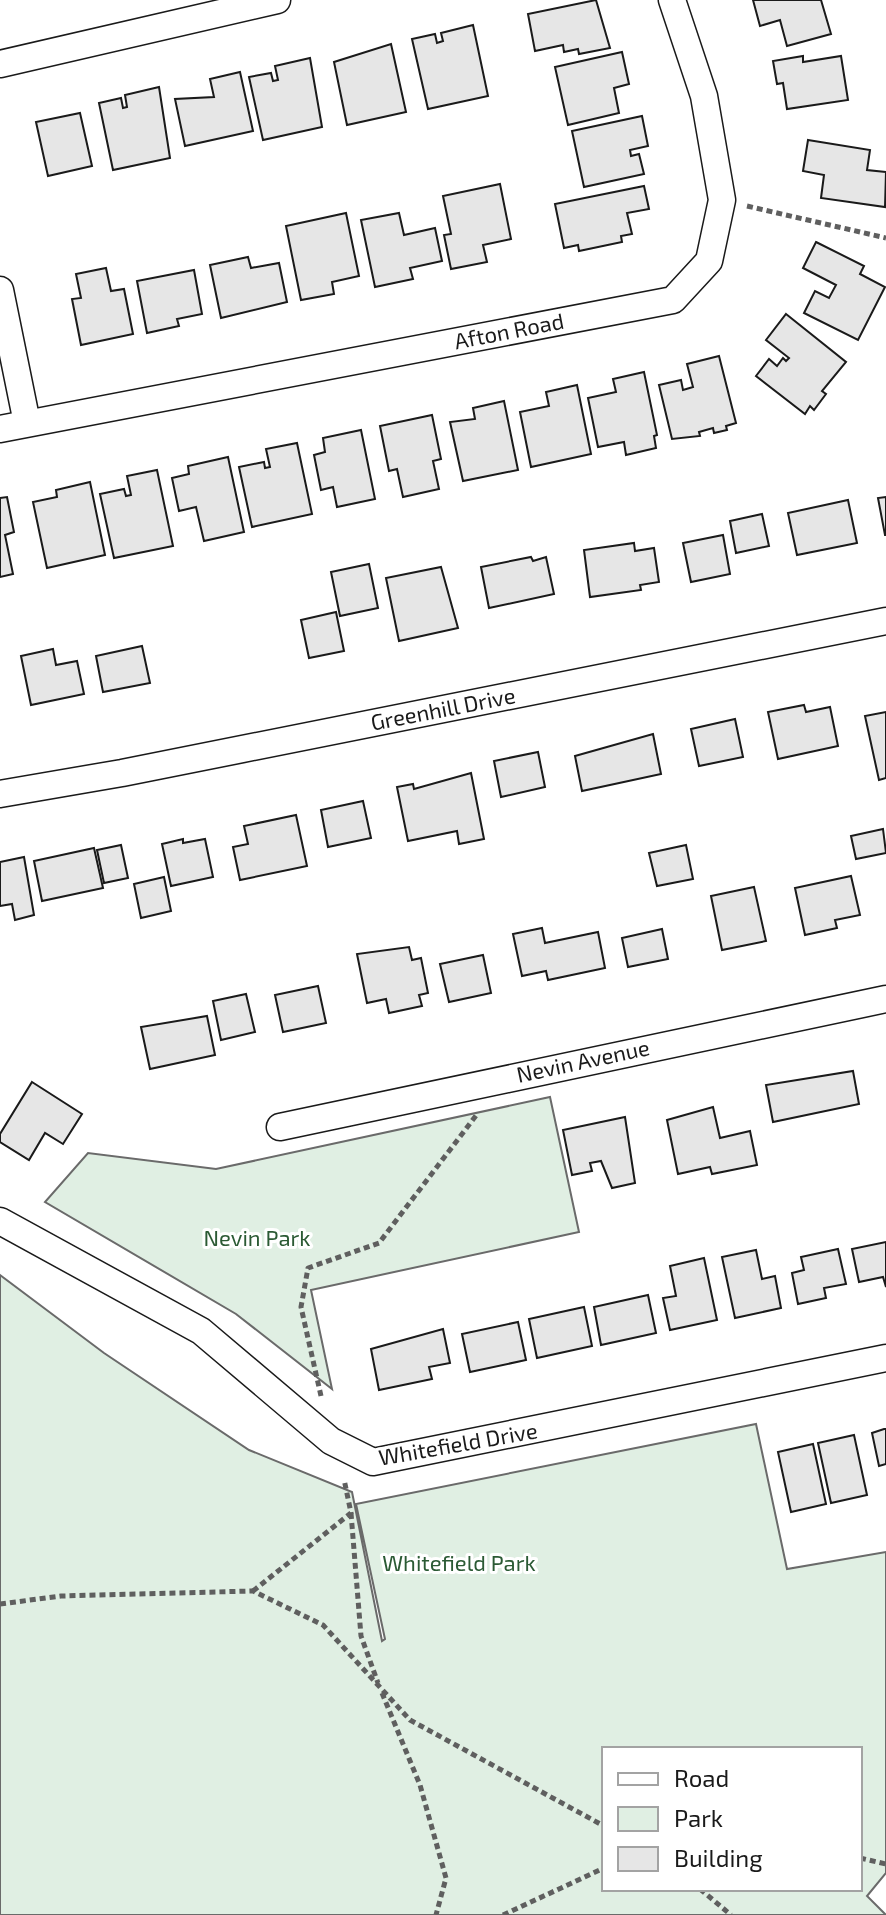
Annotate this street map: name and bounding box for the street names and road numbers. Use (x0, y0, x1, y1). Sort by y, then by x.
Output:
street label: Afton Road (452, 307, 566, 353)
street label: Greenhill Drive (368, 681, 517, 735)
street label: Nevin Avenue (514, 1033, 652, 1087)
street label: Whitefield Drive (376, 1416, 539, 1470)

